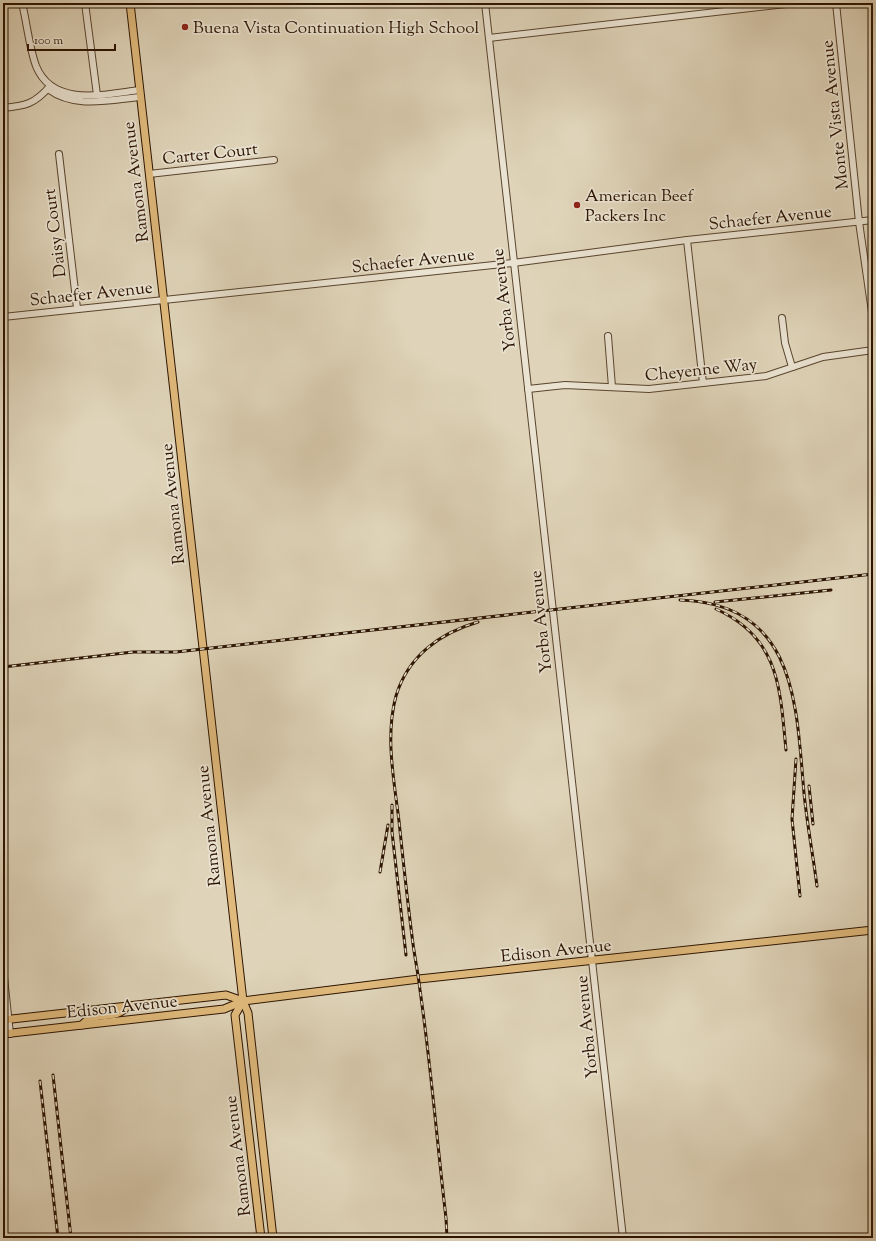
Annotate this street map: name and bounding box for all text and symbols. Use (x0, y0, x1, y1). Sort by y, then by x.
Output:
place label: Buena Vista Continuation High School (193, 17, 479, 41)
marker: Buena Vista Continuation High School (180, 22, 190, 32)
scale bar (28, 26, 115, 52)
text: 100 m (34, 32, 63, 50)
street label: Monte Vista Avenue (816, 39, 856, 191)
street label: Ramona Avenue (118, 120, 156, 244)
street label: Carter Court (161, 138, 259, 172)
place label: American Beef Packers Inc (585, 185, 694, 229)
street label: Daisy Court (39, 187, 73, 279)
marker: American Beef Packers Inc (572, 200, 582, 210)
street label: Schaefer Avenue (708, 201, 833, 237)
street label: Schaefer Avenue (351, 244, 476, 280)
street label: Yorba Avenue (487, 247, 523, 353)
street label: Schaefer Avenue (29, 277, 154, 313)
street label: Cheyenne Way (644, 353, 759, 389)
street label: Ramona Avenue (156, 442, 192, 565)
street label: Yorba Avenue (525, 569, 559, 675)
street label: Ramona Avenue (192, 764, 228, 887)
street label: Edison Avenue (500, 934, 613, 970)
street label: Yorba Avenue (571, 974, 605, 1080)
street label: Edison Avenue (66, 990, 179, 1026)
street label: Ramona Avenue (220, 1094, 258, 1218)

